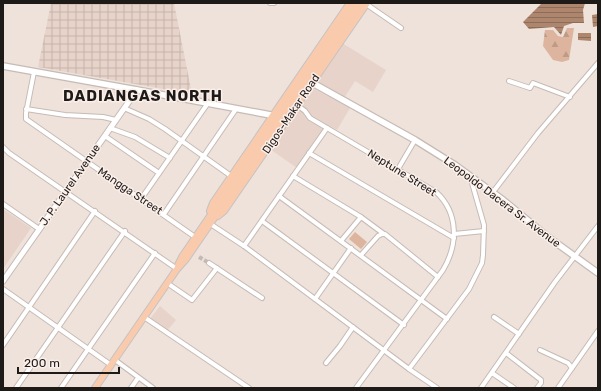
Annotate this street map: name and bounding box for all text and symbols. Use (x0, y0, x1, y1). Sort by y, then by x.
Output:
street label: Digos-Makar Road (260, 72, 322, 156)
district label: DADIANGAS NORTH (63, 87, 223, 105)
street label: J. P. Laurel Avenue (37, 142, 103, 228)
street label: Neptune Street (365, 147, 439, 200)
street label: Leopoldo Dacera Sr. Avenue (441, 154, 563, 250)
street label: Mangga Street (95, 165, 165, 218)
scale bar (18, 349, 119, 375)
text: 200 m (24, 356, 60, 370)

